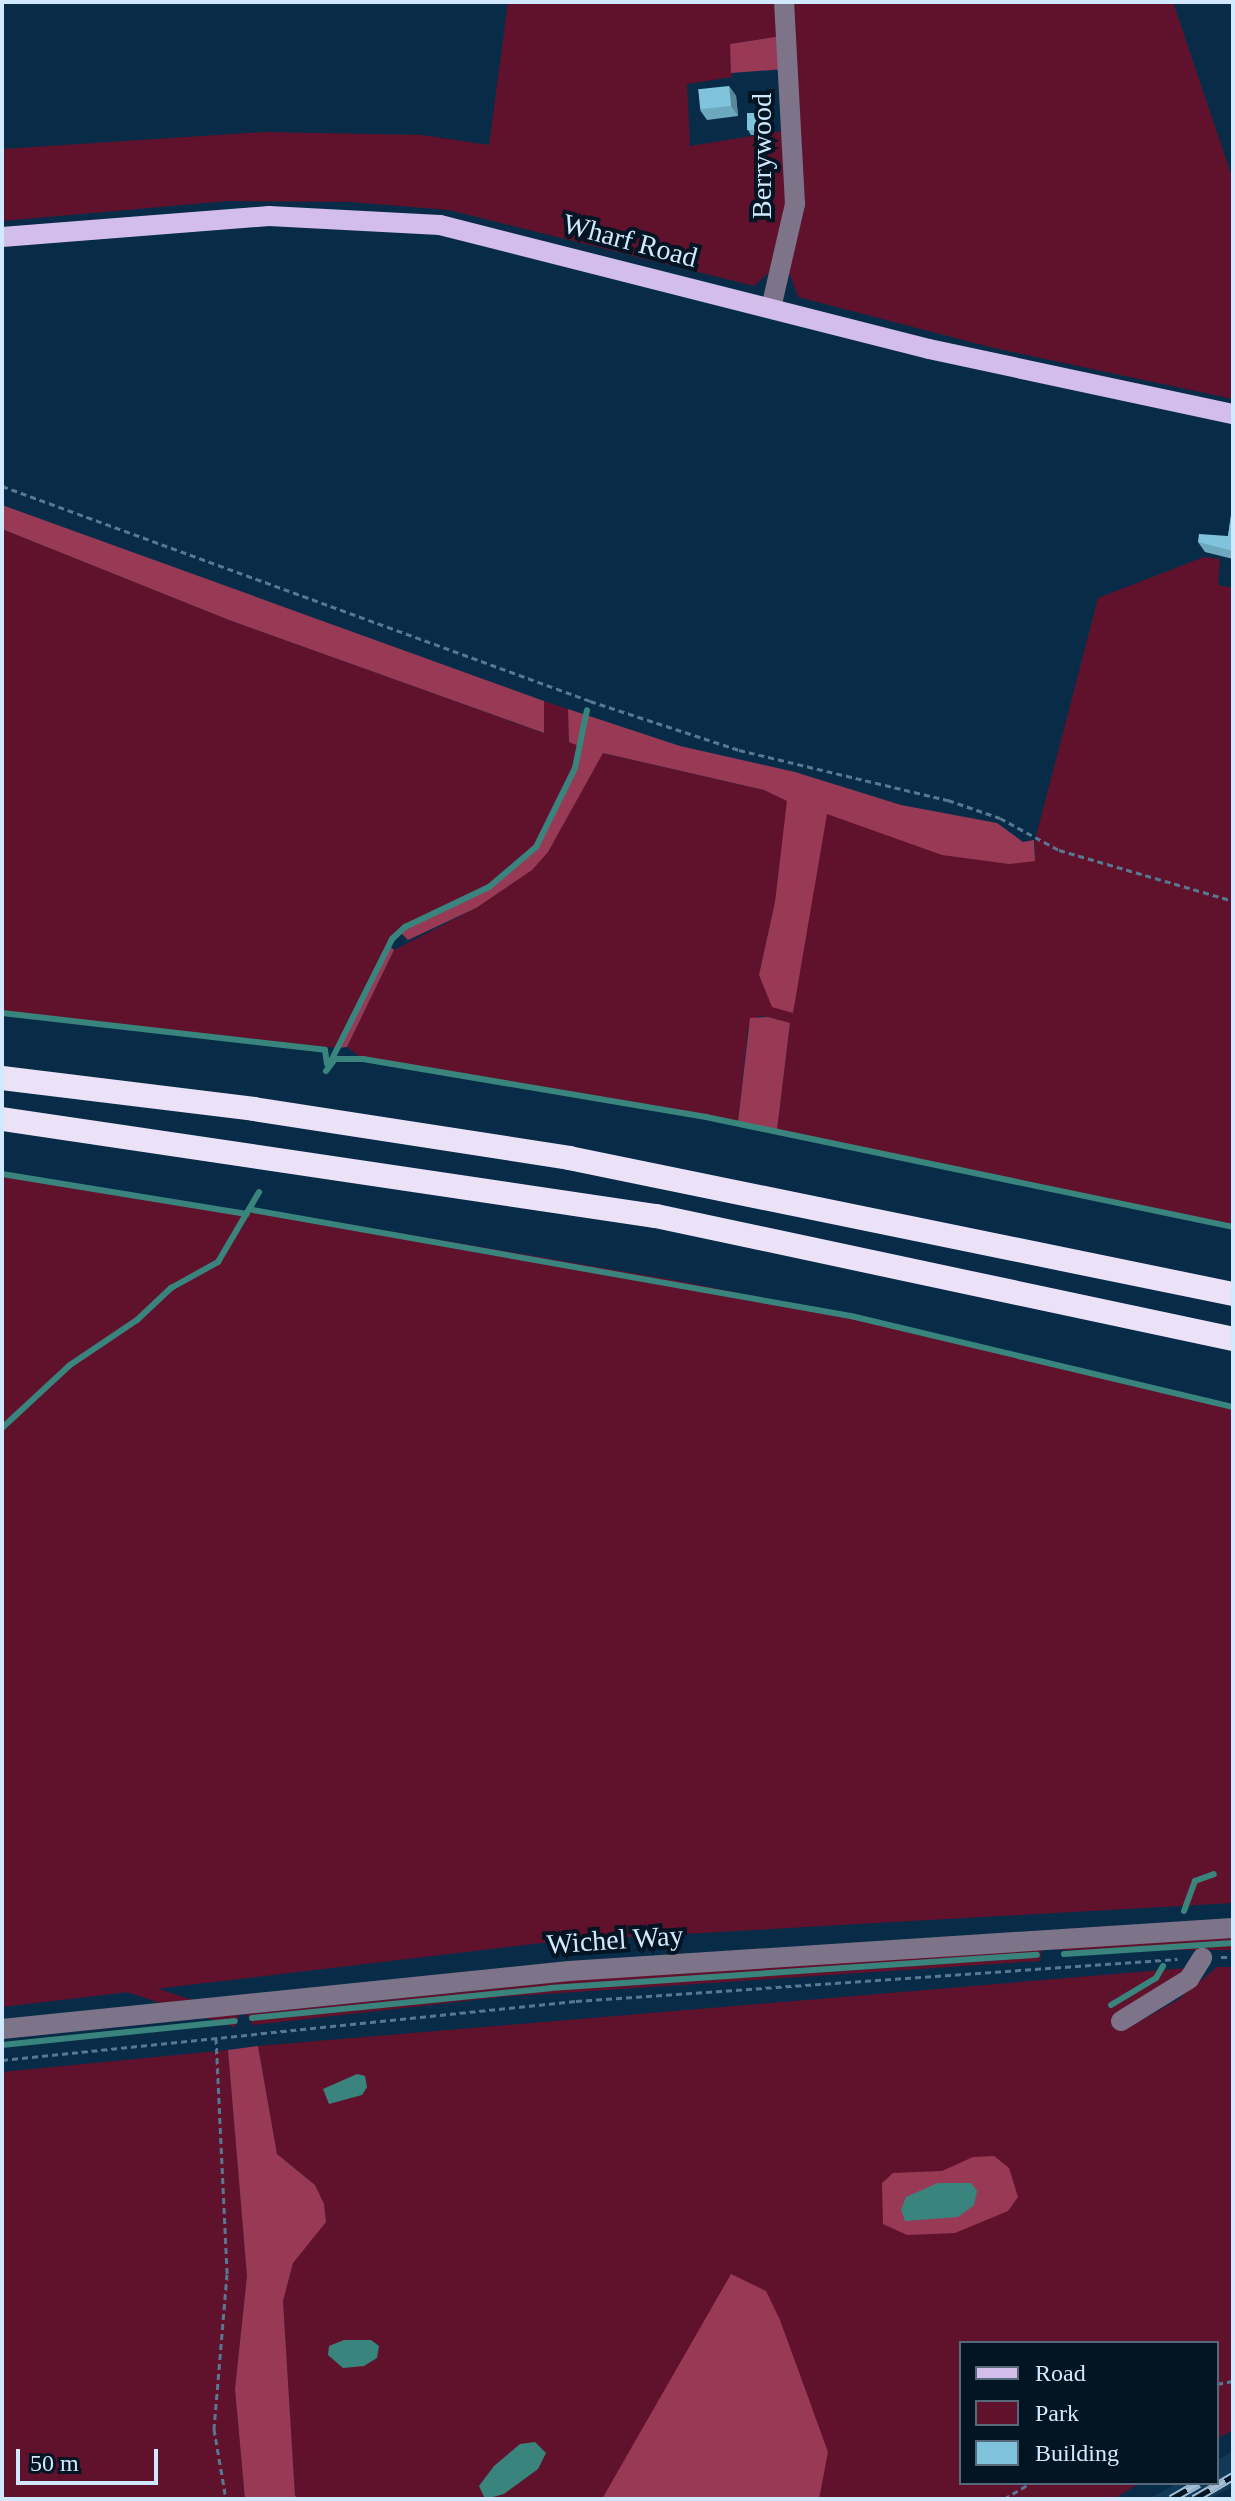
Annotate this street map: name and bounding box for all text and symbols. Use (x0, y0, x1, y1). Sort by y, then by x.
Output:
street label: Berrywood (745, 93, 779, 219)
street label: Wharf Road (559, 207, 701, 275)
street label: Wichel Way (545, 1918, 685, 1962)
legend (959, 2341, 1219, 2485)
text: Road (1035, 2360, 1086, 2386)
text: Park (1035, 2400, 1079, 2426)
scale bar (20, 2433, 162, 2483)
text: Building (1035, 2440, 1119, 2466)
text: 50 m (30, 2450, 79, 2476)

